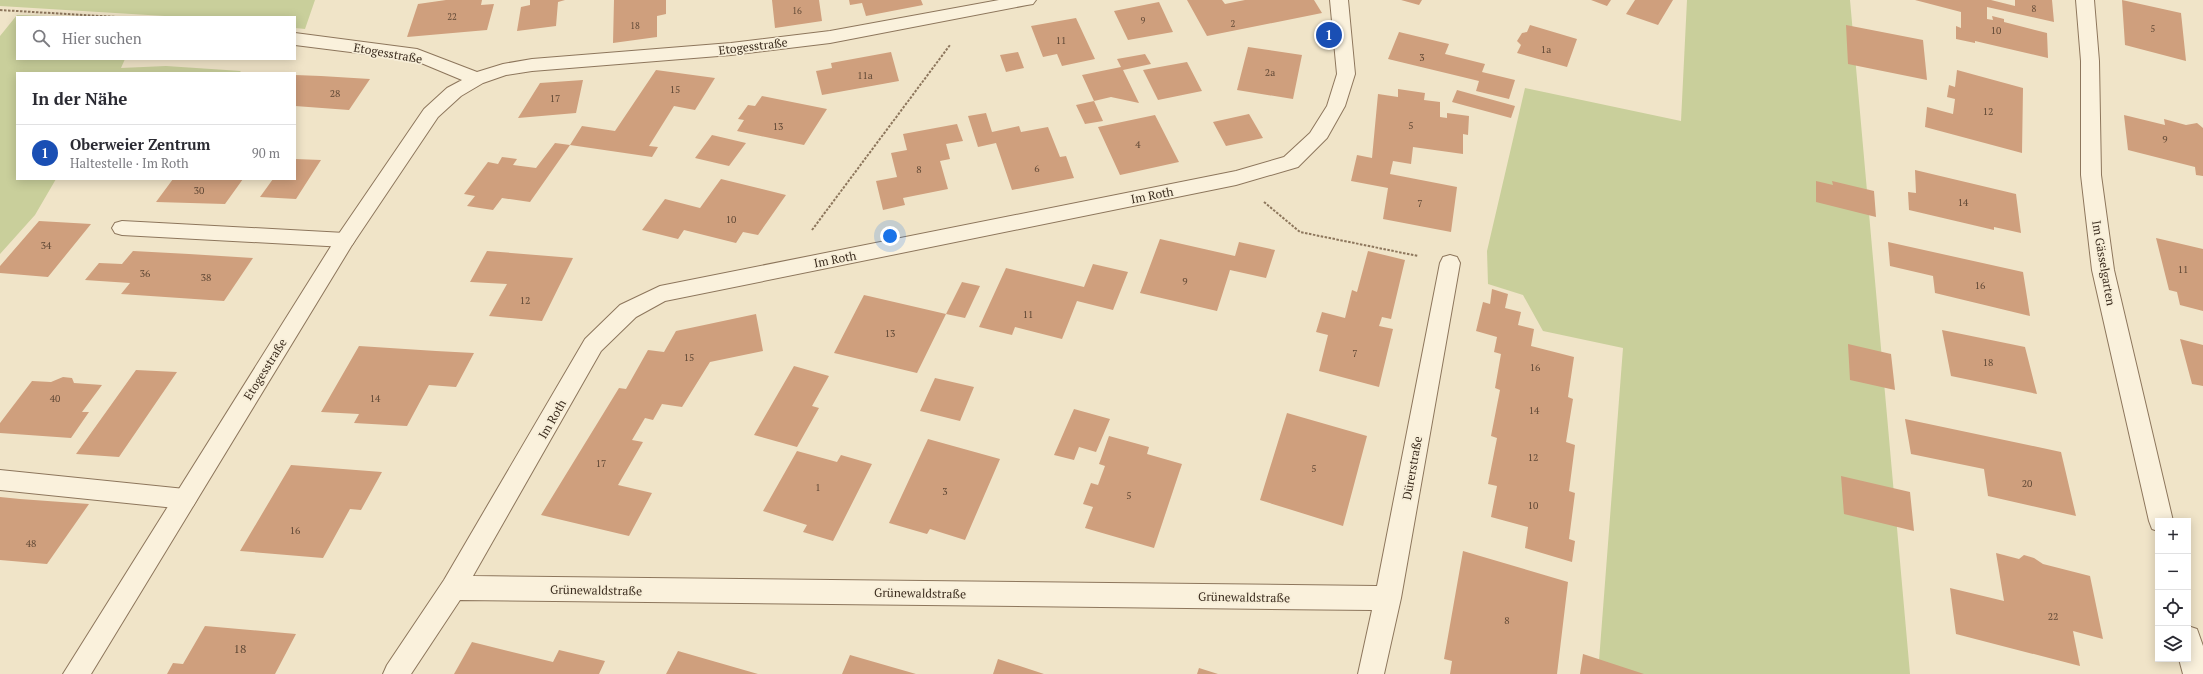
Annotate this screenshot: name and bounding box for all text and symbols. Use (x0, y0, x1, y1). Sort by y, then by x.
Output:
house number: 8 (2032, 3, 2037, 15)
house number: 16 (792, 5, 802, 17)
house number: 22 (447, 11, 457, 23)
house number: 9 (1141, 15, 1146, 27)
search box (16, 16, 296, 60)
house number: 2 (1231, 18, 1236, 30)
house number: 18 (630, 20, 640, 32)
pin: 1 (1316, 20, 1342, 50)
house number: 5 (2151, 23, 2156, 35)
house number: 10 (1991, 24, 2001, 37)
icon: search (30, 27, 52, 49)
text: Hier suchen (62, 28, 142, 48)
street label: Etogesstraße (718, 34, 788, 58)
house number: 11 (1056, 34, 1066, 47)
street label: Etogesstraße (352, 40, 424, 66)
house number: 1a (1541, 43, 1551, 56)
house number: 3 (1419, 51, 1425, 64)
house number: 2a (1265, 66, 1275, 79)
house number: 11a (857, 69, 873, 82)
house number: 15 (670, 83, 680, 96)
text: In der Nähe (32, 87, 127, 110)
house number: 28 (330, 87, 340, 100)
house number: 17 (550, 92, 560, 105)
house number: 12 (1983, 105, 1993, 118)
house number: 5 (1408, 119, 1414, 132)
house number: 13 (773, 120, 783, 133)
house number: 9 (2162, 133, 2168, 146)
text: Oberweier Zentrum (70, 134, 210, 154)
house number: 4 (1135, 138, 1141, 151)
text: 1 (41, 144, 49, 162)
text: 90 m (252, 144, 280, 162)
text: Haltestelle · Im Roth (70, 154, 189, 172)
house number: 6 (1034, 162, 1040, 175)
house number: 8 (916, 163, 922, 176)
house number: 30 (194, 184, 204, 197)
street label: Im Roth (1130, 184, 1174, 206)
house number: 14 (1958, 196, 1969, 209)
house number: 7 (1417, 197, 1423, 210)
house number: 10 (726, 213, 736, 226)
street label: Im Gässelgarten (2089, 219, 2119, 307)
your location (880, 226, 900, 246)
house number: 34 (41, 239, 52, 252)
street label: Im Roth (813, 248, 857, 270)
house number: 11 (2178, 263, 2188, 276)
house number: 36 (140, 267, 151, 280)
house number: 38 (201, 271, 211, 284)
house number: 9 (1182, 275, 1188, 288)
house number: 16 (1975, 279, 1986, 292)
house number: 12 (520, 294, 530, 307)
house number: 11 (1023, 308, 1033, 321)
house number: 13 (885, 327, 895, 340)
street label: Etogesstraße (240, 336, 290, 402)
house number: 7 (1352, 347, 1358, 360)
house number: 15 (684, 351, 694, 364)
house number: 18 (1983, 356, 1993, 369)
house number: 16 (1530, 361, 1541, 374)
house number: 40 (50, 392, 60, 405)
house number: 14 (370, 392, 381, 405)
street label: Im Roth (535, 397, 569, 441)
house number: 14 (1529, 404, 1540, 417)
street label: Dürerstraße (1399, 435, 1425, 501)
house number: 12 (1528, 451, 1538, 464)
house number: 17 (596, 457, 606, 470)
house number: 5 (1311, 462, 1317, 475)
house number: 20 (2022, 477, 2032, 490)
house number: 1 (815, 481, 821, 494)
house number: 3 (942, 485, 948, 498)
house number: 5 (1126, 489, 1132, 502)
house number: 10 (1528, 499, 1538, 512)
map controls (2155, 518, 2191, 662)
button: + (2155, 518, 2191, 554)
house number: 16 (290, 524, 301, 537)
house number: 48 (26, 537, 36, 550)
button: − (2155, 554, 2191, 590)
street label: Grünewaldstraße (550, 582, 642, 598)
street label: Grünewaldstraße (874, 585, 966, 601)
street label: Grünewaldstraße (1198, 589, 1290, 605)
button: locate (2155, 590, 2191, 626)
house number: 22 (2048, 610, 2058, 623)
house number: 8 (1504, 614, 1510, 627)
button: layers (2155, 626, 2191, 662)
house number: 18 (234, 641, 246, 656)

